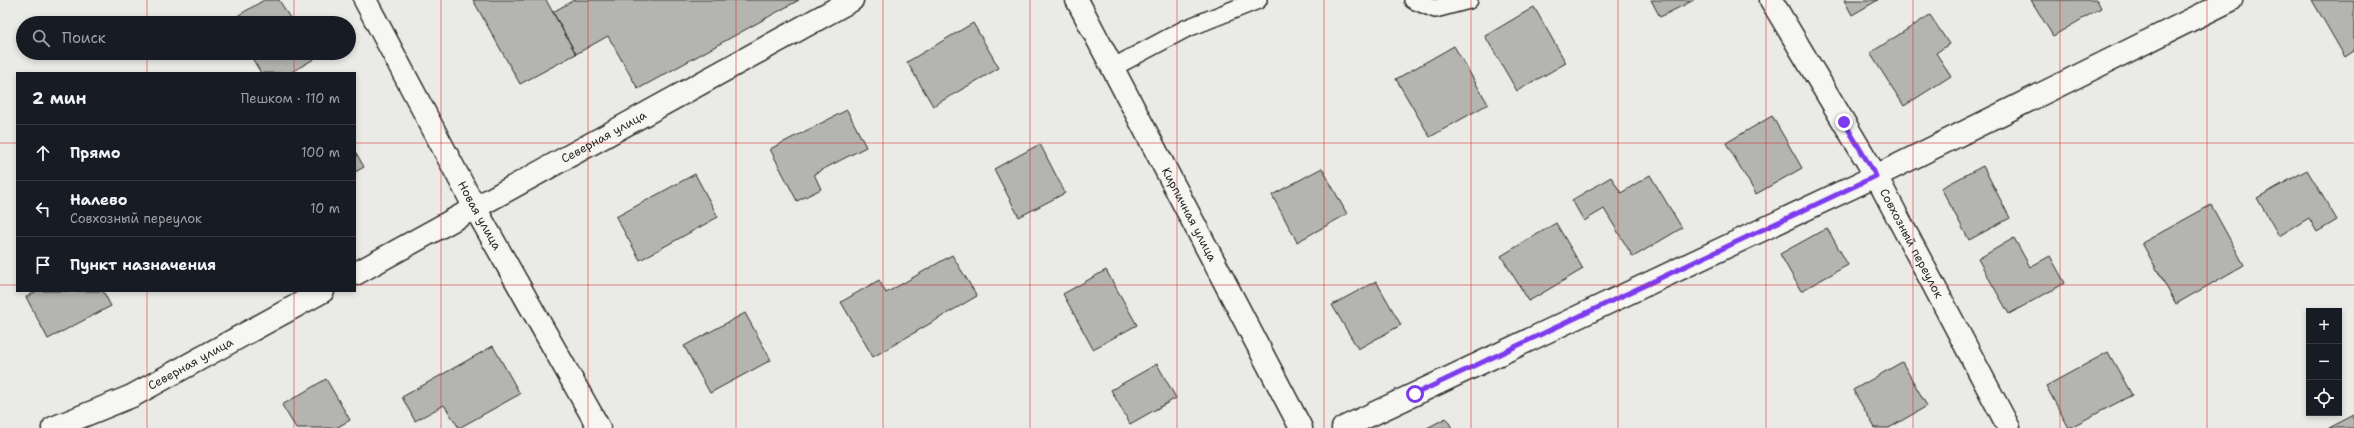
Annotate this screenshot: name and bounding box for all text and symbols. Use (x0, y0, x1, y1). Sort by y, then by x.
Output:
search box (16, 16, 356, 60)
icon: search (30, 27, 52, 49)
text: Поиск (62, 28, 106, 48)
text: 2 мин (32, 87, 87, 109)
text: Пешком · 110 m (241, 90, 340, 107)
street label: Северная улица (558, 107, 650, 167)
route end (1835, 113, 1853, 131)
icon: ahead (32, 142, 54, 164)
text: Прямо (70, 143, 120, 163)
text: 100 m (301, 144, 340, 161)
street label: Кирпичная улица (1158, 165, 1221, 265)
street label: Новая улица (454, 178, 505, 253)
street label: Совхозный переулок (1876, 186, 1947, 301)
text: Налево (70, 190, 128, 210)
icon: left (32, 198, 54, 220)
text: 10 m (310, 200, 340, 217)
text: Совхозный переулок (70, 210, 202, 227)
icon: arrive (32, 254, 54, 276)
text: Пункт назначения (70, 255, 216, 275)
map controls (2306, 308, 2342, 416)
button: + (2306, 308, 2342, 344)
street label: Северная улица (145, 334, 237, 394)
button: − (2306, 344, 2342, 380)
button: locate (2306, 380, 2342, 416)
route start (1406, 385, 1424, 403)

